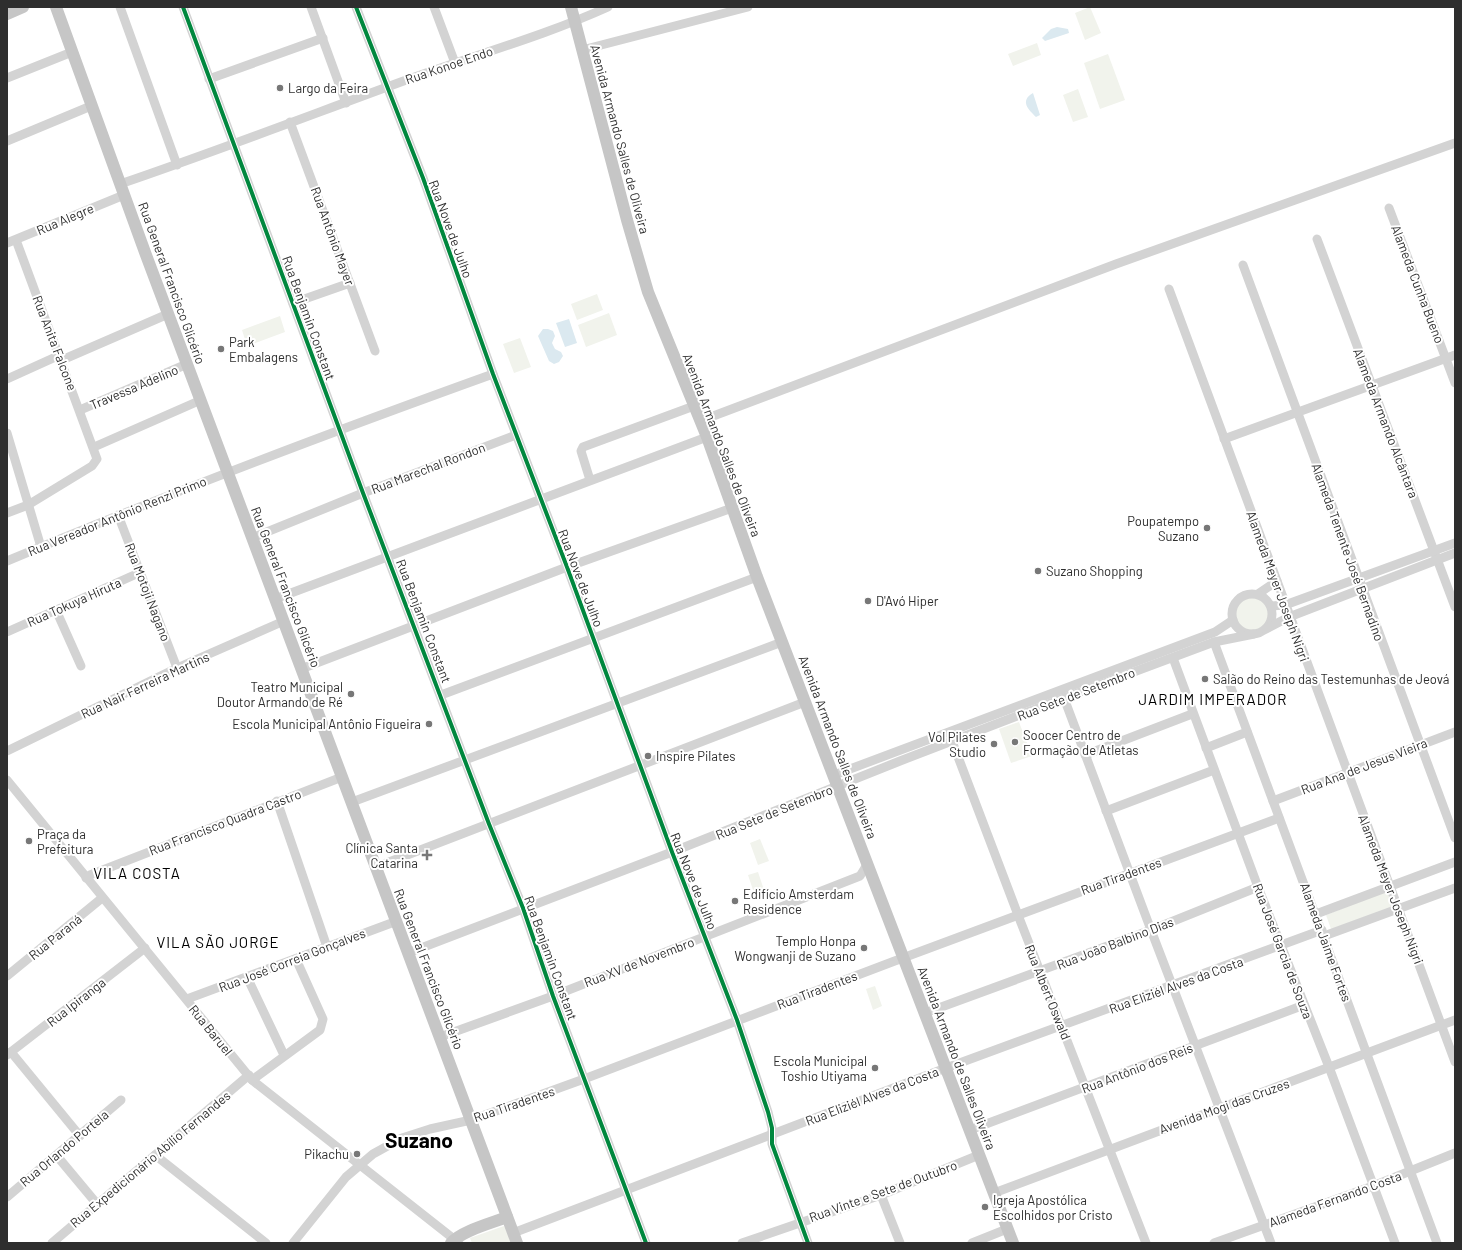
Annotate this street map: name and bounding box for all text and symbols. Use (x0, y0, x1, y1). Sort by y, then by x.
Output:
street label: Rua Konoe Endo (403, 43, 495, 87)
street label: Avenida Armando Salles de Oliveira (587, 43, 653, 235)
place label: Largo da Feira (288, 80, 368, 96)
marker: Largo da Feira (275, 83, 285, 93)
street label: Rua Nove de Julho (426, 178, 476, 280)
street label: Rua Antônio Mayer (308, 184, 358, 288)
street label: Rua Alegre (34, 200, 96, 238)
street label: Rua General Francisco Glicério (135, 200, 209, 366)
street label: Alameda Cunha Bueno (1388, 223, 1448, 345)
street label: Rua Benjamin Constant (279, 254, 339, 382)
street label: Rua Anita Falcone (30, 293, 81, 393)
place label: Park Embalagens (229, 334, 298, 365)
marker: Park Embalagens (216, 344, 226, 354)
street label: Alameda Armando Alcântara (1350, 346, 1422, 500)
street label: Avenida Armando Salles de Oliveira (680, 351, 764, 539)
street label: Travessa Adelino (87, 361, 181, 413)
street label: Rua Marechal Rondon (369, 439, 487, 497)
street label: Alameda Tenente José Bernadino (1308, 461, 1388, 643)
street label: Rua Vereador Antônio Renzi Primo (25, 473, 209, 559)
street label: Rua General Francisco Glicério (248, 504, 324, 670)
street label: Alameda Meyer Joseph Nigri (1243, 508, 1313, 664)
place label: Poupatempo Suzano (1127, 513, 1199, 544)
marker: Poupatempo Suzano (1202, 523, 1212, 533)
street label: Rua Nove de Julho (555, 527, 607, 629)
street label: Rua Motoji Nagano (122, 540, 174, 644)
street label: Rua Benjamin Constant (393, 557, 455, 685)
place label: Suzano Shopping (1046, 563, 1143, 579)
marker: Suzano Shopping (1033, 566, 1043, 576)
street label: Rua Tokuya Hiruta (25, 574, 123, 630)
place label: D'Avó Hiper (876, 593, 939, 609)
marker: D'Avó Hiper (863, 596, 873, 606)
street label: Rua Nair Ferreira Martins (78, 648, 212, 722)
street label: Avenida Armando Salles de Oliveira (796, 653, 880, 841)
street label: Rua Sete de Setembro (1015, 664, 1137, 724)
place label: Salão do Reino das Testemunhas de Jeová (1213, 671, 1449, 687)
marker: Salão do Reino das Testemunhas de Jeová (1200, 674, 1210, 684)
place label: Teatro Municipal Doutor Armando de Ré (217, 679, 343, 710)
marker: Teatro Municipal Doutor Armando de Ré (346, 689, 356, 699)
district label: JARDIM IMPERADOR (1139, 690, 1287, 708)
place label: Escola Municipal Antônio Figueira (232, 716, 421, 732)
marker: Escola Municipal Antônio Figueira (424, 719, 434, 729)
place label: Soocer Centro de Formação de Atletas (1023, 727, 1139, 758)
place label: Vol Pilates Studio (928, 729, 986, 760)
street label: Rua Ana de Jesus Vieira (1299, 735, 1429, 797)
marker: Soocer Centro de Formação de Atletas (1010, 737, 1020, 747)
marker: Vol Pilates Studio (989, 739, 999, 749)
place label: Inspire Pilates (656, 748, 736, 764)
marker: Inspire Pilates (643, 751, 653, 761)
street label: Rua Sete de Setembro (713, 781, 835, 843)
street label: Rua Francisco Quadra Castro (147, 786, 303, 858)
street label: Alameda Meyer Joseph Nigri (1355, 812, 1427, 966)
place label: Praça da Prefeitura (37, 826, 94, 857)
street label: Rua Nove de Julho (667, 830, 721, 932)
marker: Praça da Prefeitura (24, 836, 34, 846)
place label: Clínica Santa Catarina (345, 840, 418, 871)
marker: Clínica Santa Catarina (421, 849, 433, 861)
street label: Rua Tiradentes (1078, 854, 1164, 898)
district label: VILA COSTA (93, 864, 181, 882)
street label: Alameda Jaime Fortes (1297, 880, 1355, 1004)
street label: Rua José Garcia de Souza (1250, 881, 1316, 1021)
street label: Rua General Francisco Glicério (391, 886, 467, 1052)
place label: Edifício Amsterdam Residence (743, 886, 854, 917)
street label: Rua Benjamin Constant (521, 894, 581, 1022)
marker: Edifício Amsterdam Residence (730, 896, 740, 906)
street label: Rua Paraná (25, 911, 85, 963)
street label: Rua João Balbino Dias (1054, 913, 1176, 973)
street label: Rua José Correia Gonçalves (216, 925, 368, 995)
district label: VILA SÃO JORGE (156, 933, 280, 951)
place label: Templo Honpa Wongwanji de Suzano (735, 933, 856, 964)
street label: Rua XV de Novembro (582, 934, 696, 990)
street label: Rua Albert Oswald (1022, 942, 1074, 1042)
marker: Templo Honpa Wongwanji de Suzano (859, 943, 869, 953)
street label: Rua Eliziél Alves da Costa (1107, 953, 1245, 1017)
street label: Avenida Armando de Salles Oliveira (915, 964, 999, 1152)
street label: Rua Tiradentes (775, 967, 859, 1013)
street label: Rua Ipiranga (44, 974, 108, 1030)
street label: Rua Baruel (186, 1001, 236, 1059)
street label: Rua Antônio dos Reis (1079, 1039, 1195, 1097)
place label: Escola Municipal Toshio Utiyama (773, 1053, 867, 1084)
street label: Rua Eliziél Alves da Costa (803, 1063, 941, 1129)
marker: Escola Municipal Toshio Utiyama (870, 1063, 880, 1073)
street label: Avenida Mogi das Cruzes (1157, 1075, 1291, 1137)
street label: Rua Tiradentes (471, 1083, 557, 1125)
street label: Rua Expedicionário Abílio Fernandes (67, 1087, 233, 1231)
street label: Rua Orlando Portela (16, 1106, 112, 1190)
district label: Suzano (385, 1127, 453, 1152)
place label: Pikachu (304, 1146, 349, 1162)
marker: Pikachu (352, 1149, 362, 1159)
street label: Rua Vinte e Sete de Outubro (807, 1157, 959, 1225)
street label: Alameda Fernando Costa (1267, 1168, 1403, 1230)
place label: Igreja Apostólica Escolhidos por Cristo (993, 1192, 1113, 1223)
marker: Igreja Apostólica Escolhidos por Cristo (980, 1202, 990, 1212)

